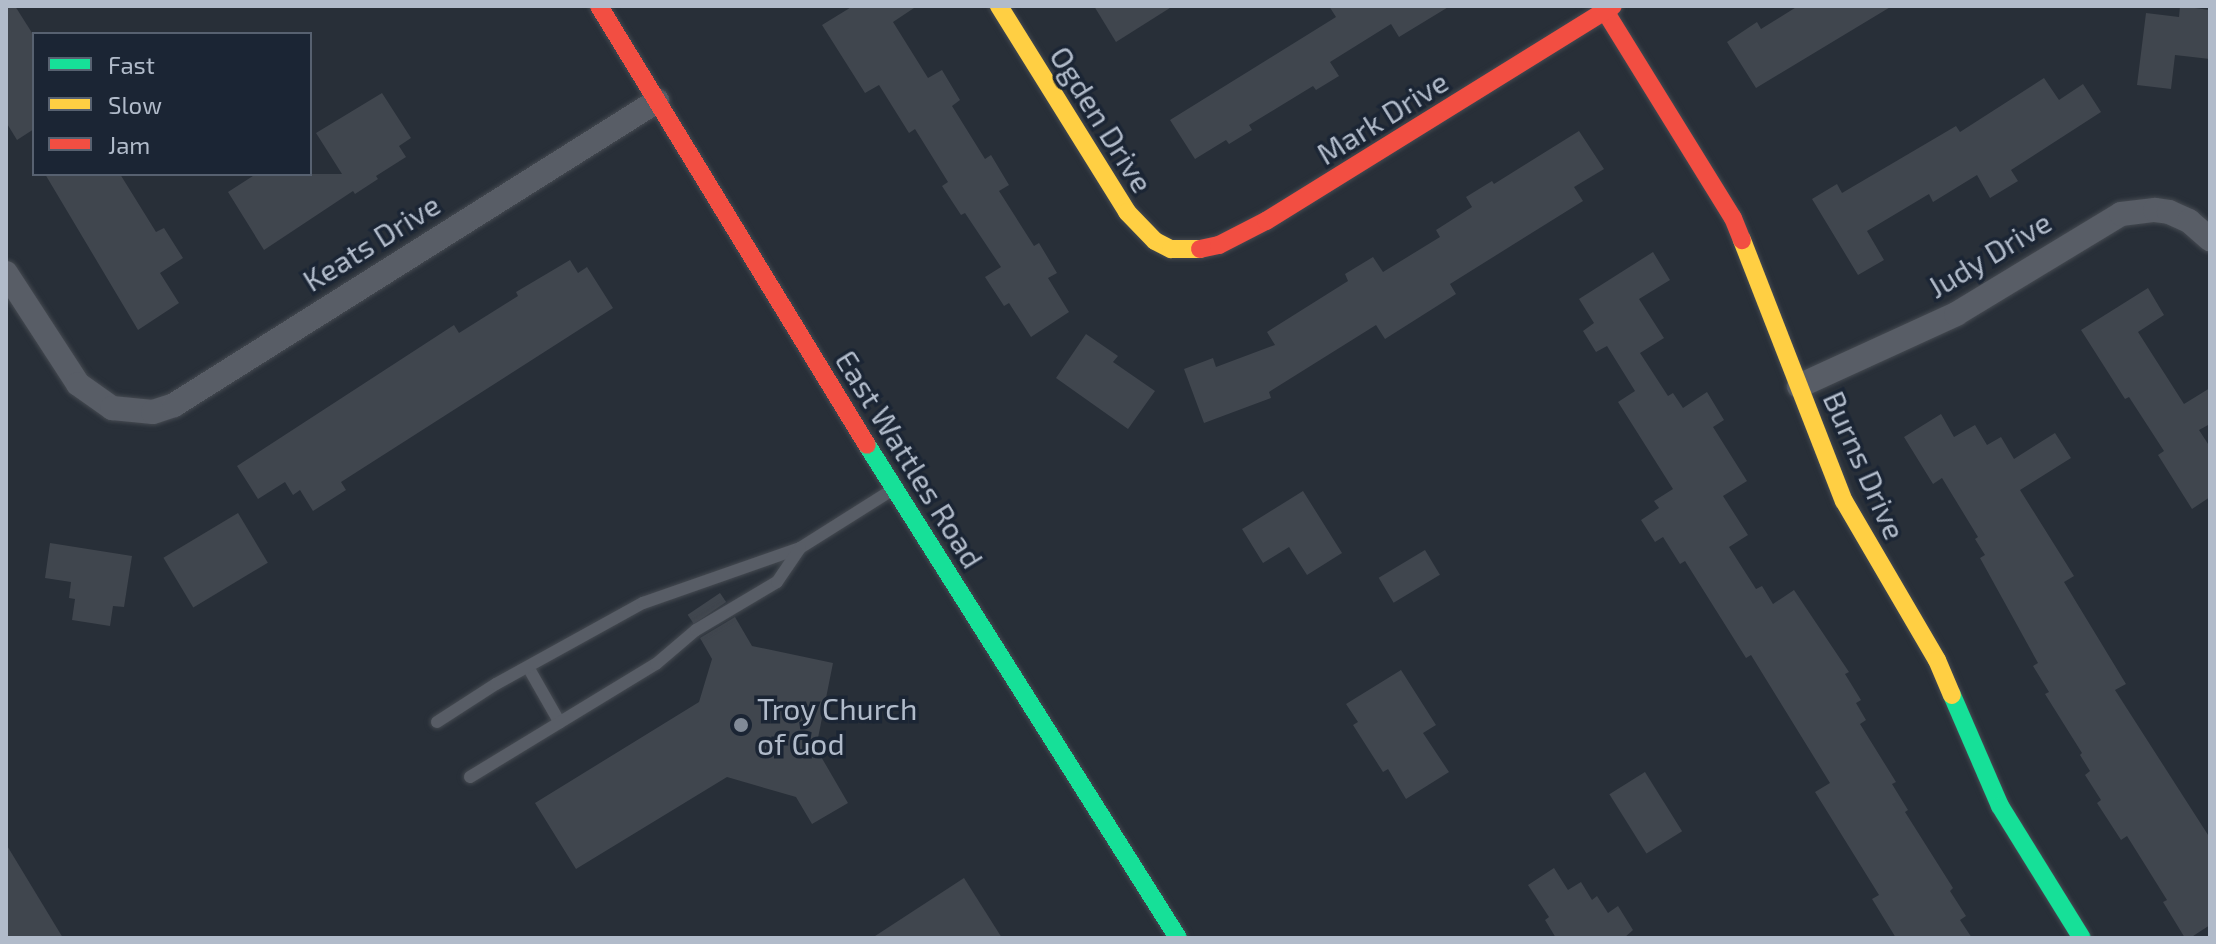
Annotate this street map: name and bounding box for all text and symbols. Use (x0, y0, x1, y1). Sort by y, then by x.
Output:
legend (32, 32, 312, 176)
street label: Ogden Drive (1043, 39, 1161, 199)
text: Fast (108, 50, 155, 79)
street label: Mark Drive (1310, 63, 1454, 171)
text: Slow (108, 90, 162, 119)
text: Jam (108, 130, 150, 159)
street label: Keats Drive (296, 186, 446, 298)
street label: Judy Drive (1920, 203, 2058, 305)
street label: East Wattles Road (828, 343, 992, 575)
street label: Burns Drive (1816, 385, 1914, 545)
place label: Troy Church of God (757, 690, 918, 760)
marker: Troy Church of God (732, 716, 750, 734)

